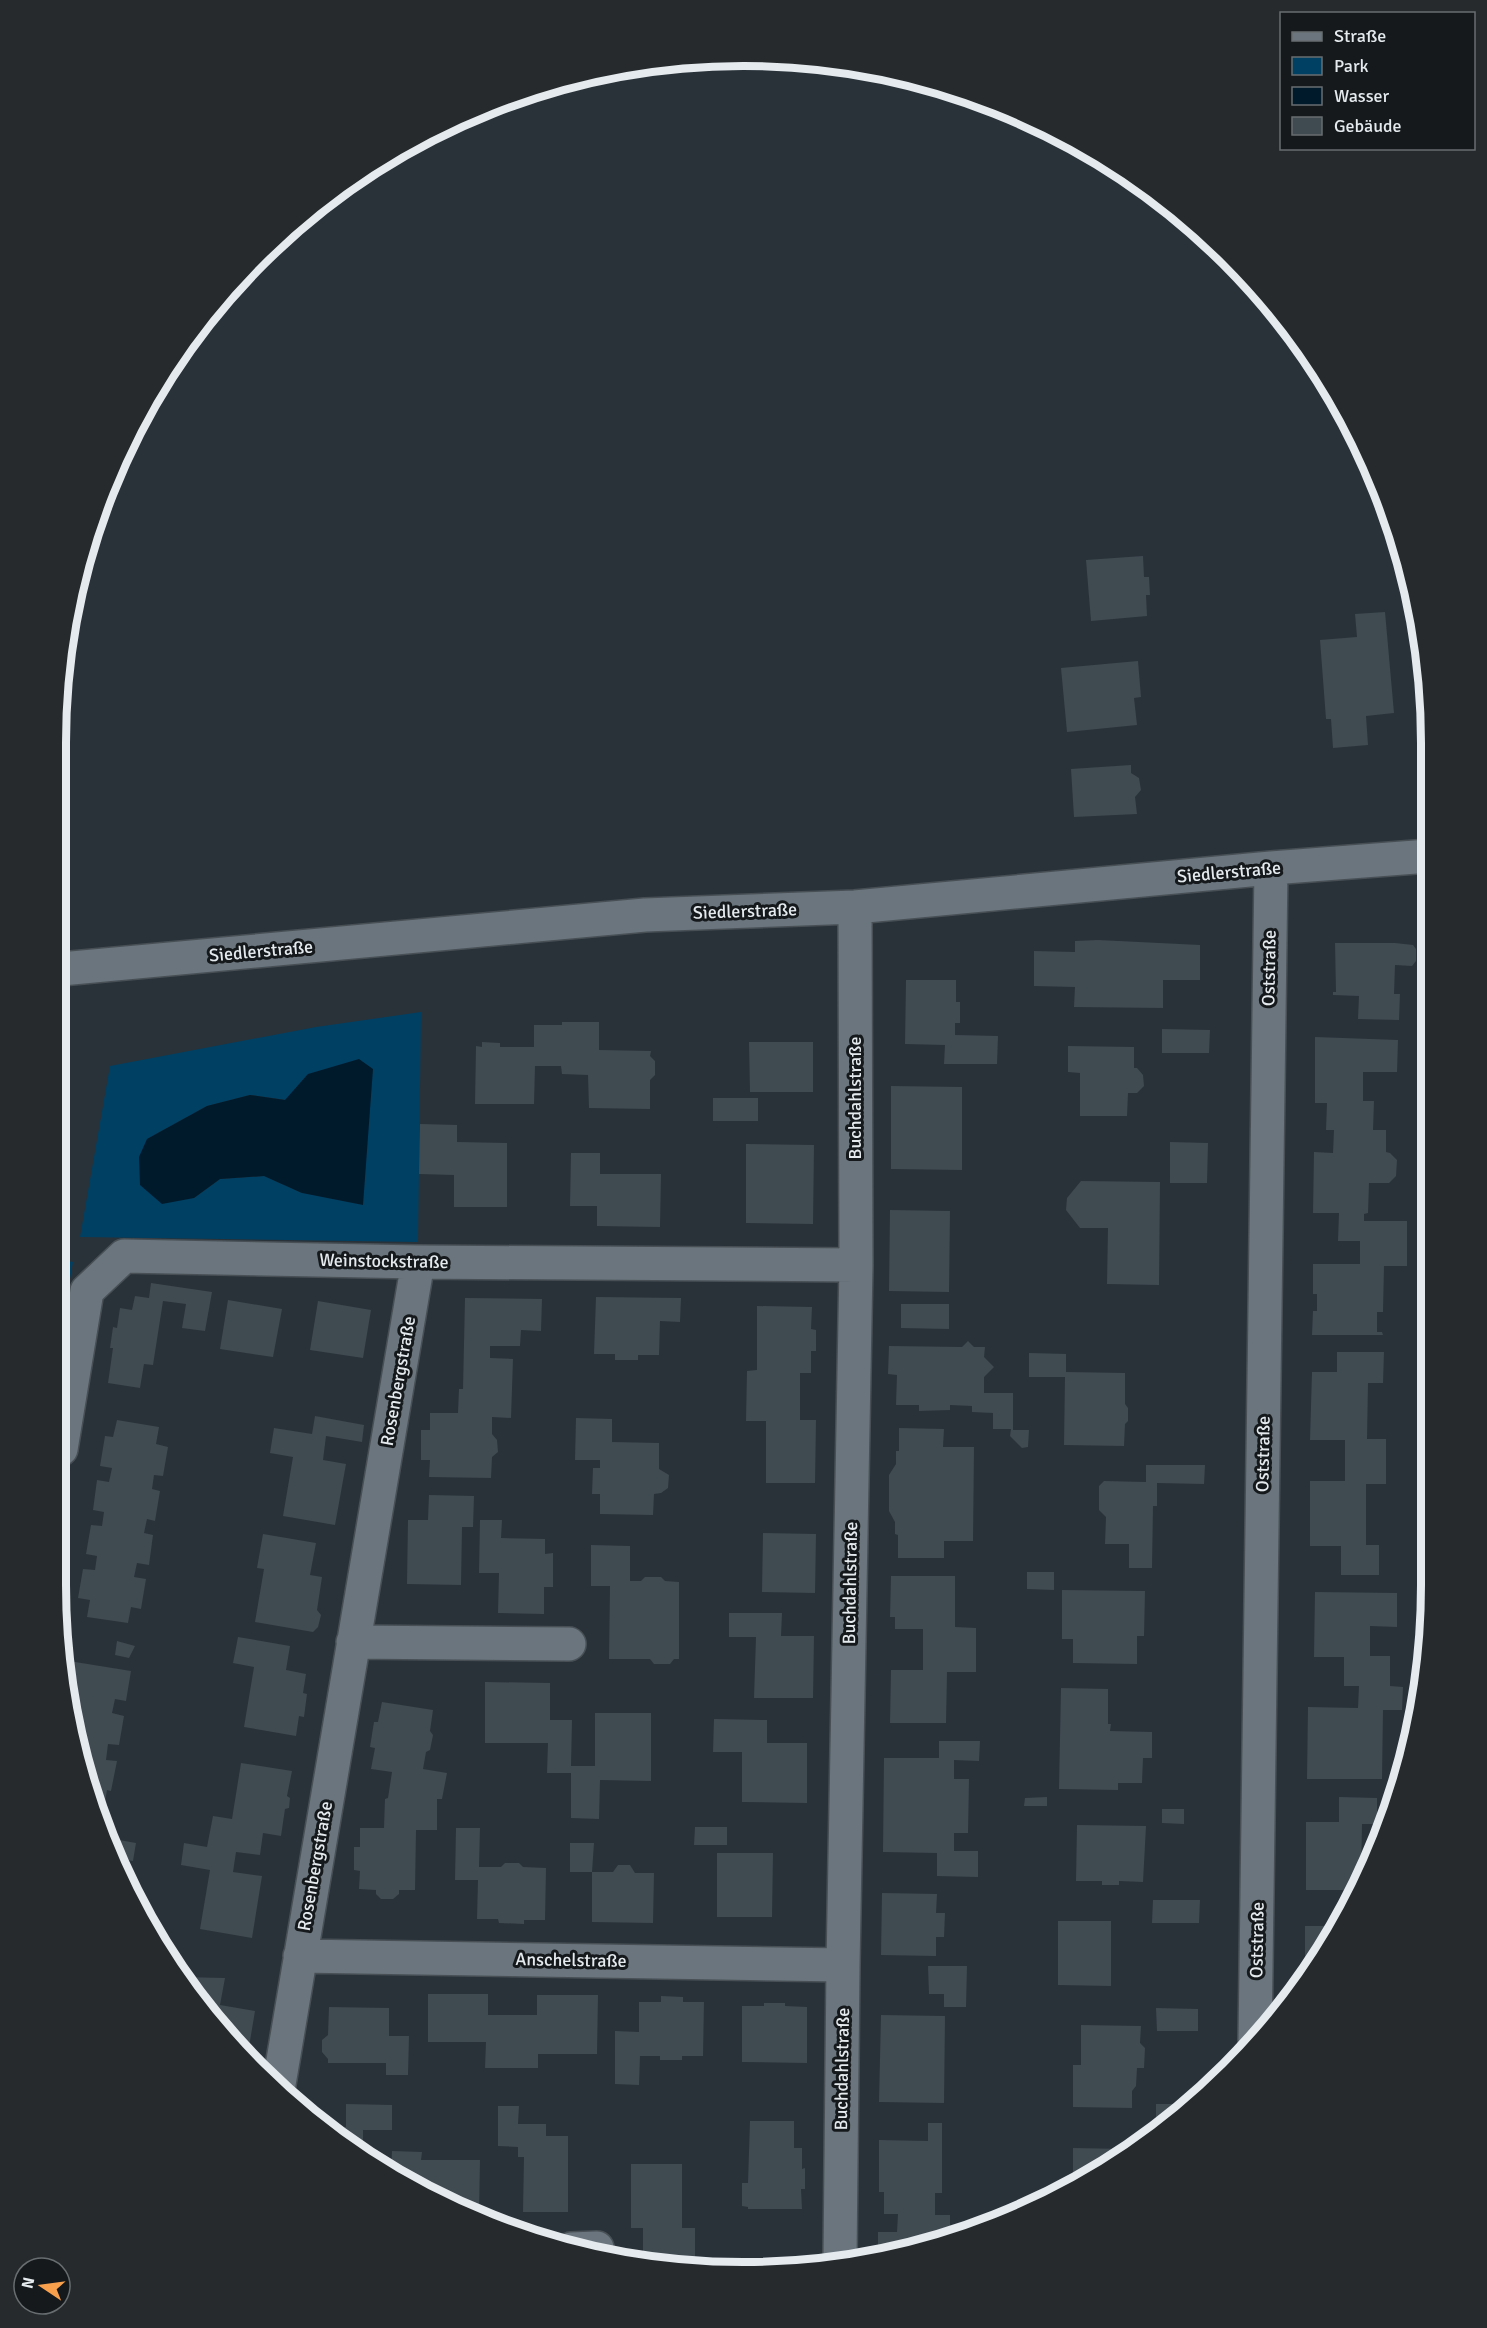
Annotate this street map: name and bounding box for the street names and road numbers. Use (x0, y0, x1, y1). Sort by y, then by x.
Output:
street label: Siedlerstraße (1176, 856, 1282, 888)
street label: Siedlerstraße (693, 898, 797, 924)
street label: Oststraße (1257, 930, 1281, 1006)
street label: Siedlerstraße (208, 935, 314, 967)
street label: Buchdahlstraße (844, 1037, 866, 1159)
street label: Weinstockstraße (319, 1249, 449, 1273)
street label: Rosenbergstraße (376, 1314, 420, 1448)
street label: Oststraße (1251, 1416, 1275, 1492)
street label: Buchdahlstraße (838, 1521, 862, 1645)
street label: Rosenbergstraße (293, 1799, 337, 1933)
street label: Oststraße (1245, 1902, 1269, 1978)
street label: Anschelstraße (515, 1948, 627, 1972)
street label: Buchdahlstraße (830, 2007, 854, 2131)

